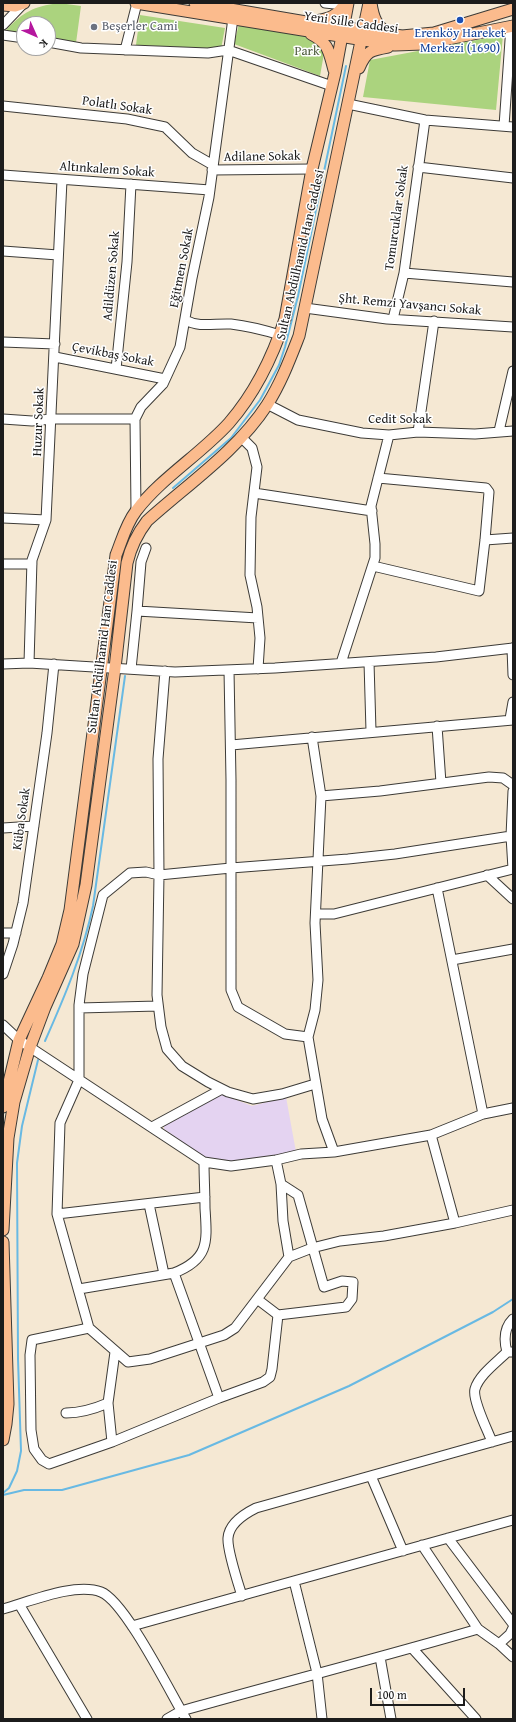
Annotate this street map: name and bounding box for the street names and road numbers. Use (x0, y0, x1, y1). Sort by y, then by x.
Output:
street label: Yeni Sille Caddesi (303, 9, 399, 37)
street label: Polatlı Sokak (81, 93, 153, 119)
street label: Adilane Sokak (223, 149, 301, 165)
street label: Altınkalem Sokak (59, 159, 155, 181)
street label: Tomurcuklar Sokak (382, 164, 412, 272)
street label: Sultan Abdülhamid Han Caddesi (274, 168, 328, 342)
street label: Eğitmen Sokak (167, 227, 197, 309)
street label: Adildüzen Sokak (100, 230, 124, 322)
street label: Şht. Remzi Yavşancı Sokak (338, 291, 482, 319)
street label: Çevikbaş Sokak (71, 339, 155, 371)
street label: Huzur Sokak (30, 387, 48, 457)
street label: Cedit Sokak (368, 412, 432, 428)
street label: Sultan Abdülhamid Han Caddesi (85, 559, 121, 735)
street label: Küba Sokak (10, 787, 34, 851)

